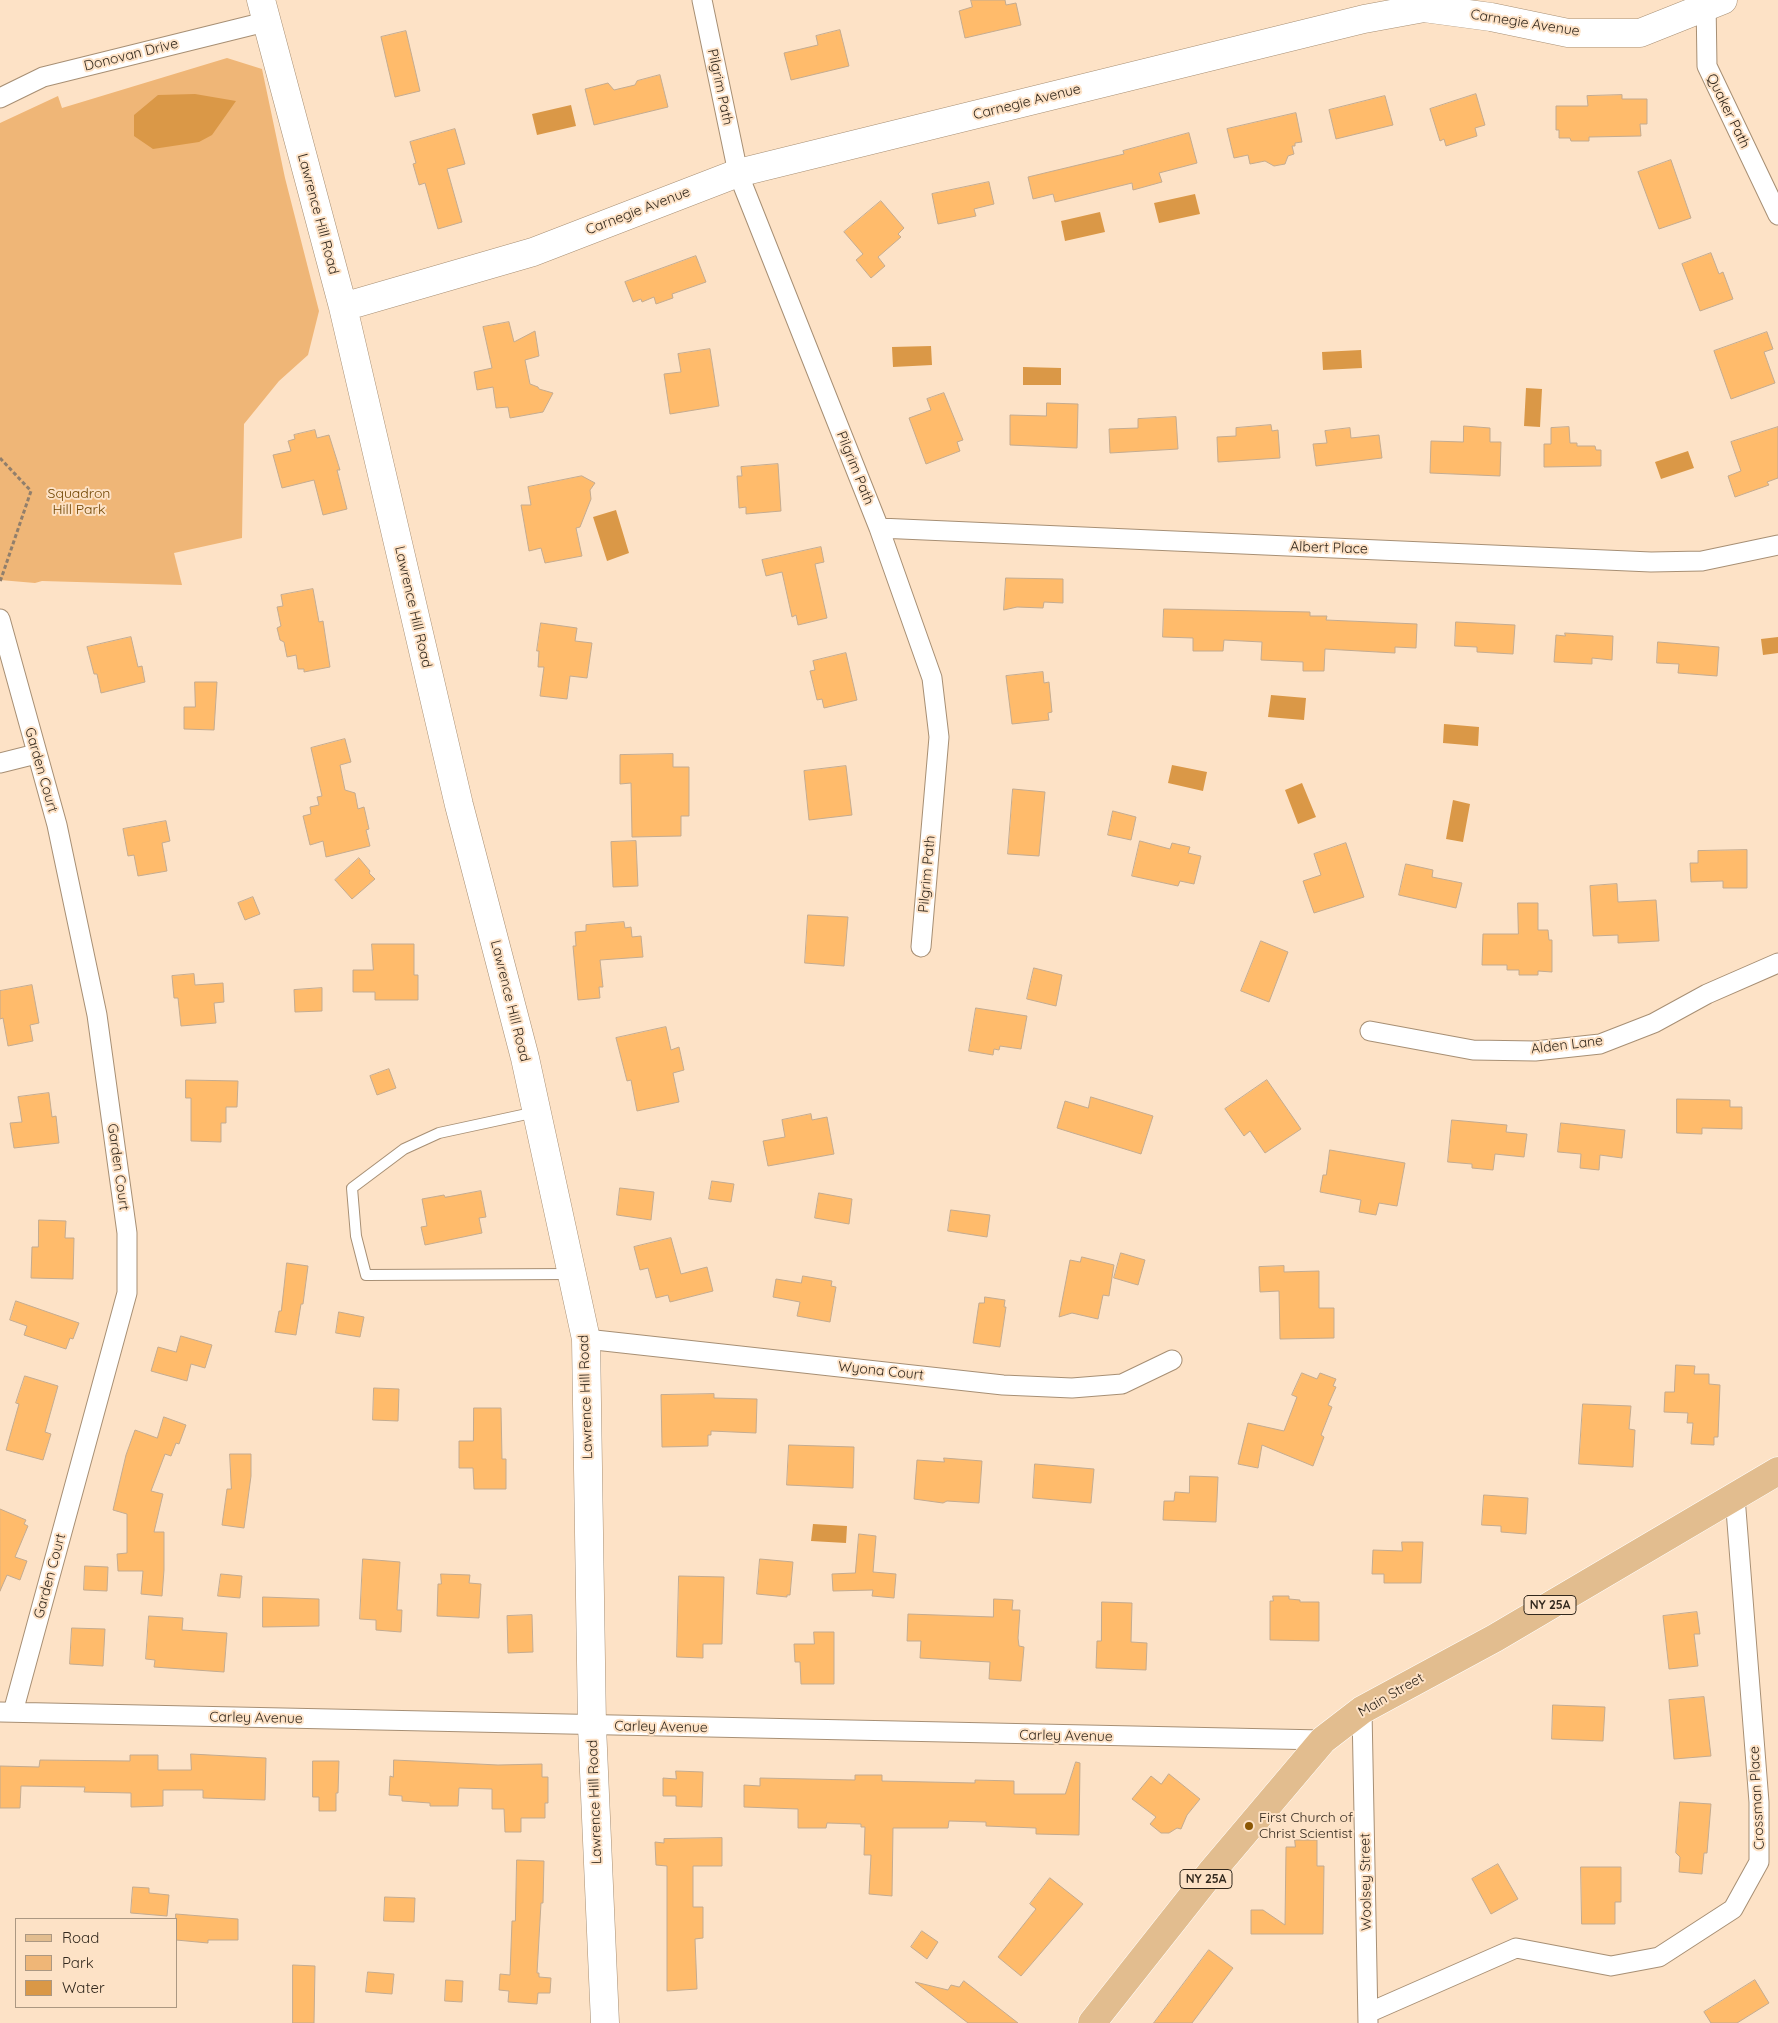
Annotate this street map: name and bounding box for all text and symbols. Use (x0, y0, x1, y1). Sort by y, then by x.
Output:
street label: Carnegie Avenue (1469, 6, 1581, 40)
street label: Donovan Drive (82, 35, 180, 75)
street label: Pilgrim Path (704, 47, 736, 127)
street label: Quaker Path (1703, 71, 1753, 151)
street label: Carnegie Avenue (971, 81, 1083, 123)
street label: Lawrence Hill Road (294, 152, 342, 276)
street label: Carnegie Avenue (584, 183, 692, 239)
street label: Pilgrim Path (833, 429, 877, 507)
park label: Squadron Hill Park (48, 486, 110, 518)
street label: Albert Place (1290, 538, 1368, 558)
street label: Lawrence Hill Road (391, 544, 435, 670)
street label: Garden Court (21, 726, 61, 814)
street label: Pilgrim Path (915, 835, 939, 913)
street label: Lawrence Hill Road (487, 939, 533, 1063)
street label: Alden Lane (1530, 1032, 1604, 1058)
street label: Garden Court (104, 1123, 132, 1211)
street label: Lawrence Hill Road (575, 1334, 597, 1460)
street label: Wyona Court (837, 1358, 925, 1384)
street label: Garden Court (31, 1532, 69, 1620)
road number: NY 25A (1524, 1596, 1576, 1614)
street label: Main Street (1355, 1669, 1427, 1721)
street label: Carley Avenue (209, 1709, 303, 1727)
street label: Carley Avenue (614, 1718, 708, 1736)
street label: Carley Avenue (1019, 1727, 1113, 1745)
street label: Lawrence Hill Road (584, 1739, 606, 1865)
street label: Crossman Place (1746, 1746, 1768, 1850)
place label: First Church of Christ Scientist (1259, 1810, 1353, 1842)
marker: First Church of Christ Scientist (1243, 1820, 1255, 1832)
street label: Woolsey Street (1357, 1833, 1375, 1931)
road number: NY 25A (1180, 1870, 1232, 1888)
legend (15, 1918, 178, 2008)
text: Road (62, 1928, 99, 1947)
text: Park (62, 1953, 94, 1972)
text: Water (62, 1978, 105, 1997)

